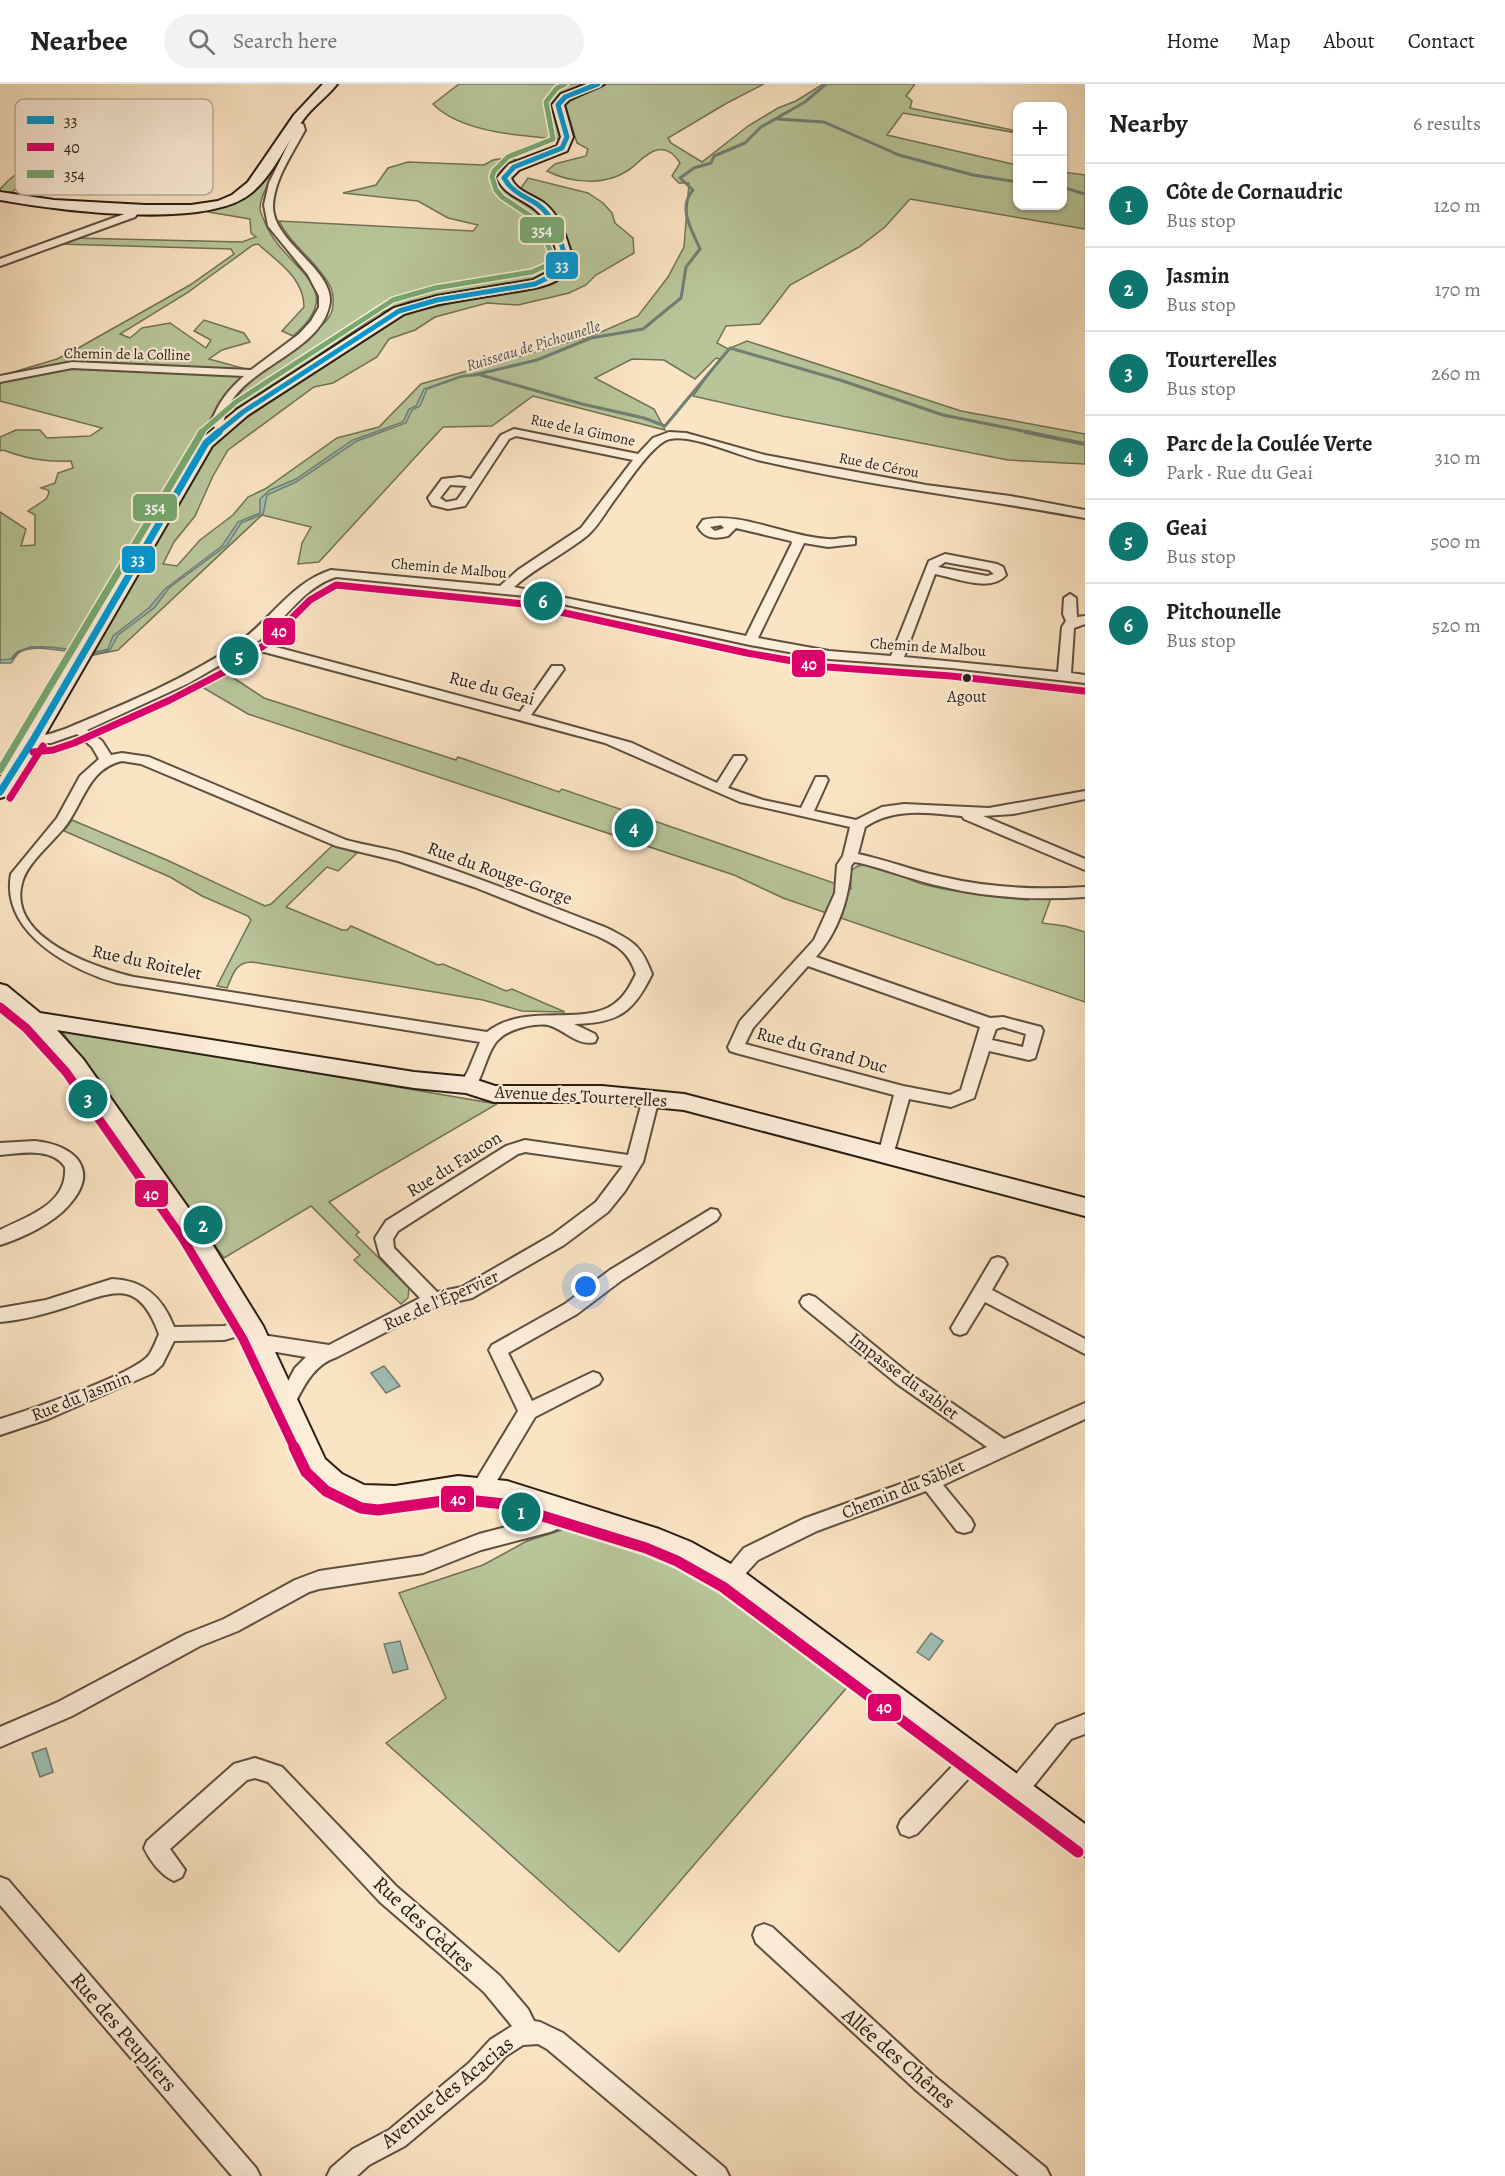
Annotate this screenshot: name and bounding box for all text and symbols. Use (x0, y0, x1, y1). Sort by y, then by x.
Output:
search box (164, 14, 584, 68)
text: Nearbee (30, 22, 128, 60)
icon: search (185, 25, 218, 58)
text: Search here (233, 26, 337, 56)
text: Home (1166, 27, 1219, 55)
text: Map (1252, 27, 1290, 55)
text: About (1323, 27, 1375, 55)
text: Contact (1408, 27, 1475, 55)
legend (15, 99, 213, 195)
map controls (1013, 102, 1067, 210)
button: + (1013, 102, 1067, 156)
text: Nearby (1109, 106, 1188, 141)
text: 33 (64, 110, 77, 132)
text: 6 results (1413, 110, 1481, 137)
text: 40 (64, 137, 80, 159)
button: − (1013, 156, 1067, 210)
text: 354 (64, 164, 85, 186)
text: Côte de Cornaudric (1166, 177, 1343, 207)
text: 1 (1125, 192, 1132, 219)
text: 120 m (1433, 192, 1481, 219)
text: Bus stop (1166, 207, 1236, 234)
line badge: 354 (519, 216, 565, 244)
text: 354 (531, 220, 553, 242)
line badge: 33 (545, 251, 579, 280)
text: 33 (555, 255, 569, 277)
text: Jasmin (1166, 261, 1230, 291)
text: 2 (1124, 276, 1133, 303)
text: 170 m (1435, 276, 1481, 303)
text: Bus stop (1166, 291, 1236, 318)
water label: Ruisseau de Pichounelle (464, 315, 603, 377)
street label: Chemin de la Colline (64, 343, 191, 365)
text: Tourterelles (1166, 345, 1277, 375)
text: 3 (1124, 360, 1133, 387)
text: 260 m (1431, 360, 1481, 387)
text: Bus stop (1166, 375, 1236, 402)
street label: Rue de la Gimone (529, 409, 638, 451)
text: Parc de la Coulée Verte (1166, 429, 1372, 459)
text: 4 (1124, 444, 1133, 471)
text: 310 m (1435, 444, 1481, 471)
street label: Rue de Cérou (837, 447, 922, 483)
text: Park · Rue du Geai (1166, 459, 1313, 486)
line badge: 354 (132, 493, 178, 522)
text: 354 (144, 497, 166, 519)
text: Geai (1166, 513, 1207, 543)
text: 5 (1124, 528, 1133, 555)
text: 500 m (1430, 528, 1481, 555)
text: Bus stop (1166, 543, 1236, 570)
line badge: 33 (121, 545, 156, 574)
text: 33 (131, 549, 145, 571)
street label: Chemin de Malbou (390, 553, 509, 583)
pin: 6 (524, 578, 562, 624)
text: Pitchounelle (1166, 597, 1281, 627)
text: 6 (1124, 612, 1133, 639)
text: 520 m (1432, 612, 1481, 639)
line badge: 40 (262, 617, 296, 646)
text: 40 (271, 621, 287, 643)
text: Bus stop (1166, 627, 1236, 654)
street label: Chemin de Malbou (869, 633, 988, 661)
pin: 5 (220, 634, 258, 678)
line badge: 40 (791, 649, 826, 678)
text: 40 (801, 654, 817, 676)
street label: Rue du Geai (446, 665, 538, 711)
marker: Agout (961, 672, 973, 684)
place label: Agout (946, 686, 987, 708)
pin: 4 (614, 806, 654, 850)
street label: Rue du Rouge-Gorge (424, 836, 576, 910)
street label: Rue du Roitelet (90, 939, 204, 985)
street label: Rue du Grand Duc (754, 1021, 890, 1079)
pin: 3 (68, 1076, 107, 1122)
street label: Avenue des Tourterelles (493, 1079, 668, 1113)
street label: Rue du Faucon (402, 1125, 506, 1203)
line badge: 40 (134, 1179, 169, 1208)
text: 40 (143, 1184, 159, 1206)
pin: 2 (184, 1202, 222, 1248)
street label: Rue de l'Épervier (379, 1264, 503, 1336)
your location (571, 1272, 600, 1301)
street label: Impasse du sablet (844, 1327, 964, 1425)
street label: Rue du Jasmin (28, 1365, 135, 1427)
street label: Chemin du Sablet (838, 1453, 968, 1525)
line badge: 40 (440, 1485, 475, 1513)
text: 40 (450, 1489, 466, 1511)
pin: 1 (502, 1490, 540, 1534)
line badge: 40 (867, 1693, 902, 1722)
text: 40 (876, 1697, 892, 1719)
street label: Rue des Cèdres (367, 1870, 481, 1978)
street label: Rue des Peupliers (64, 1966, 184, 2098)
street label: Allée des Chênes (836, 2000, 962, 2115)
street label: Avenue des Acacias (374, 2030, 519, 2155)

